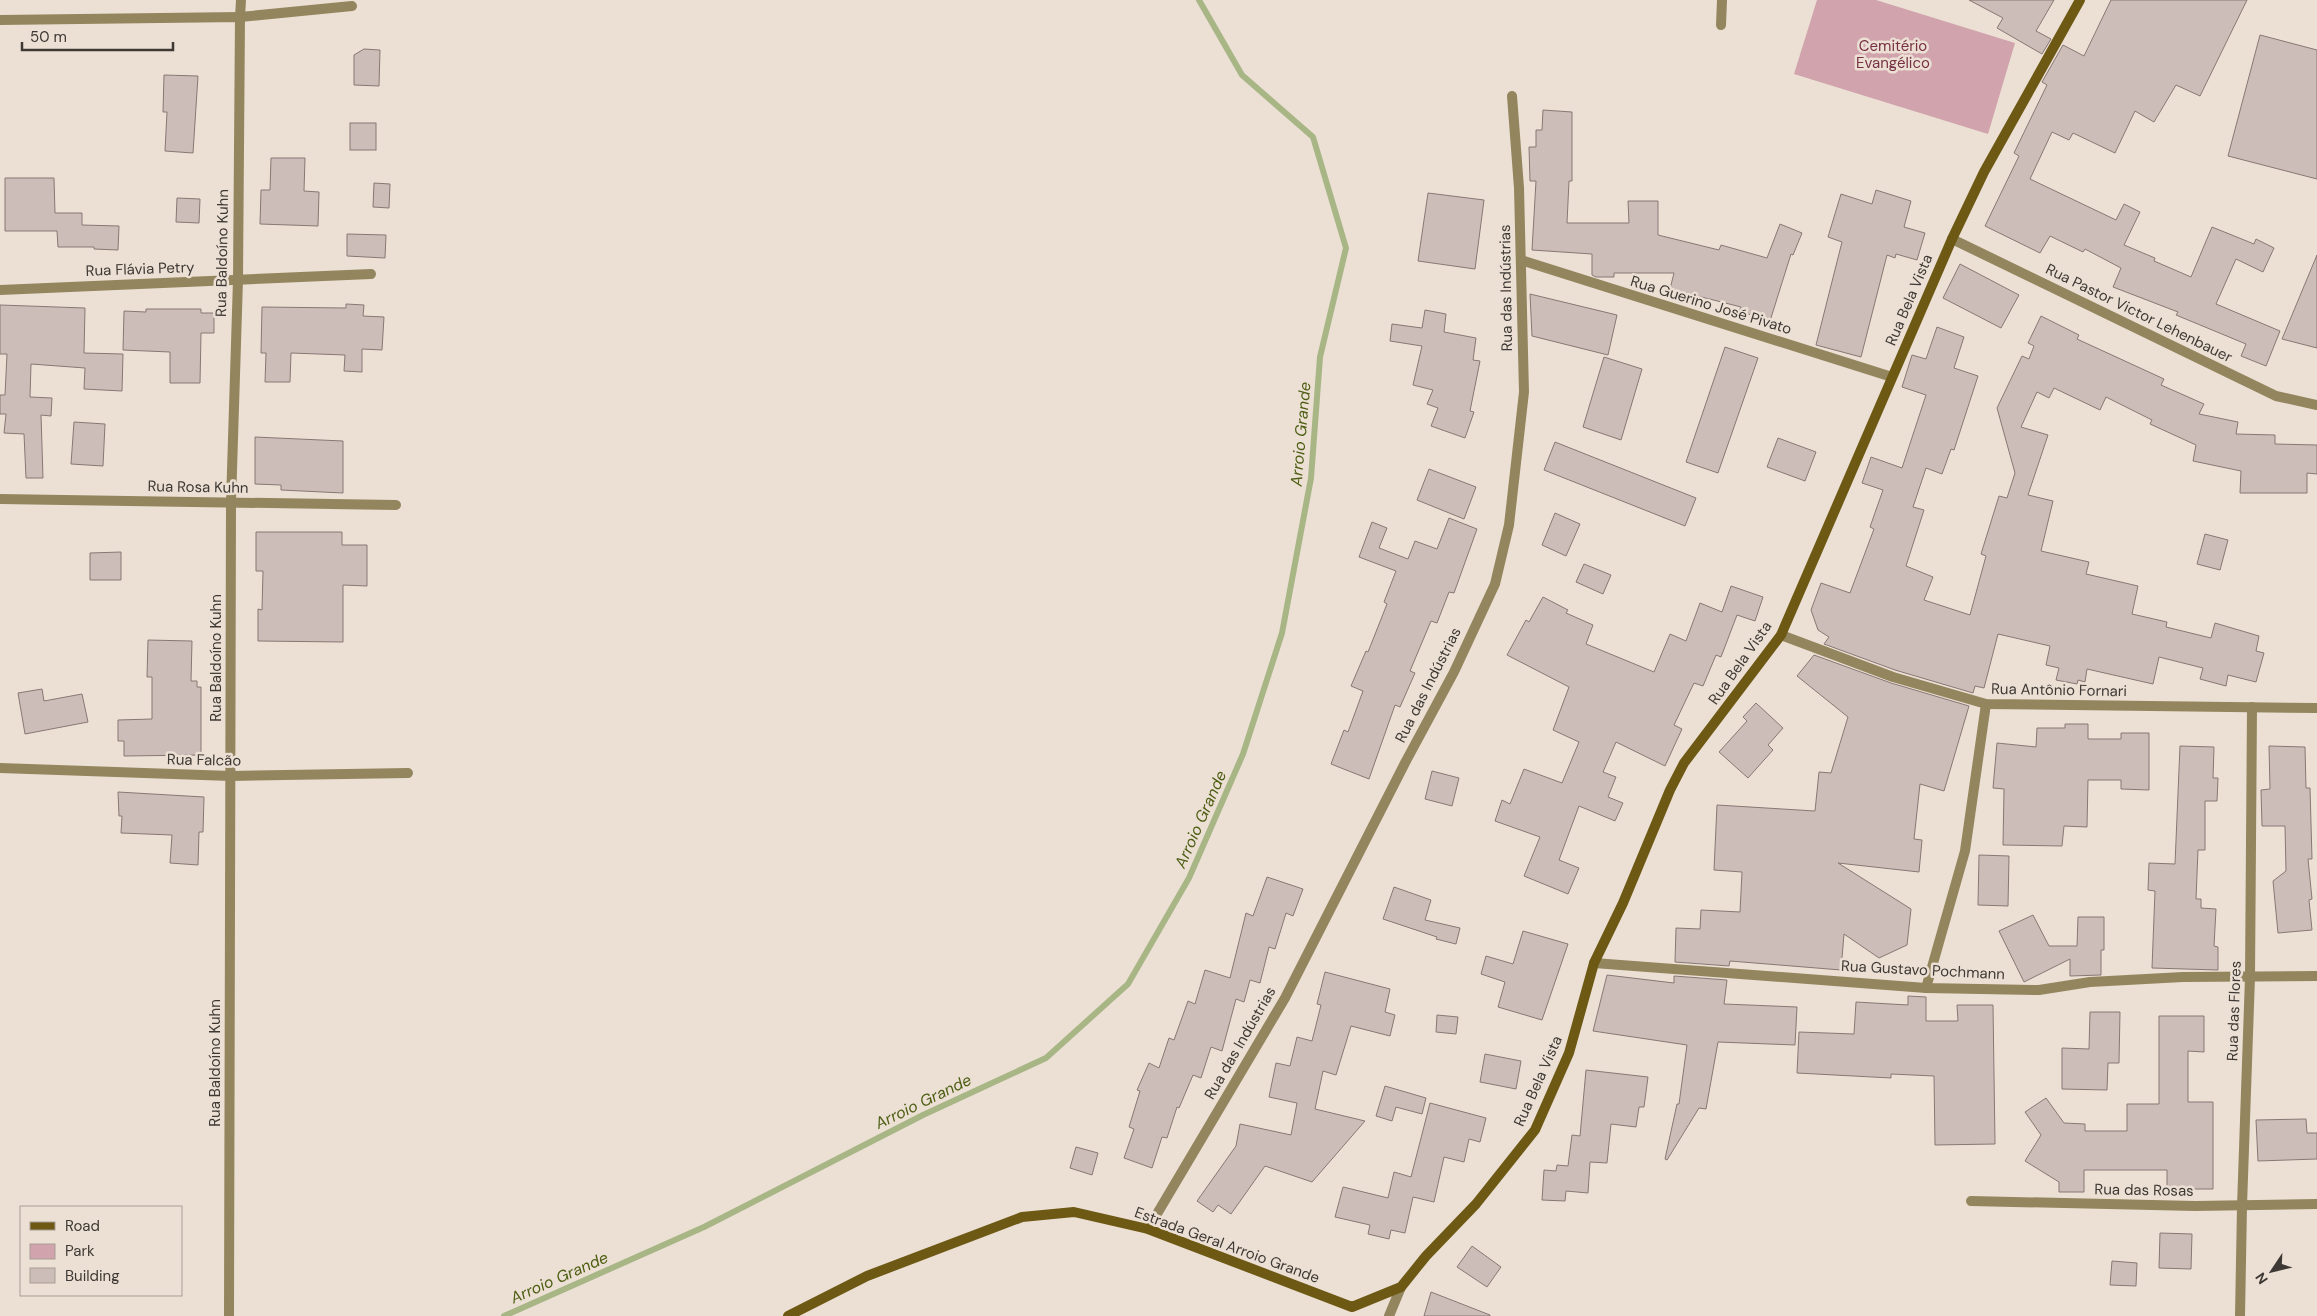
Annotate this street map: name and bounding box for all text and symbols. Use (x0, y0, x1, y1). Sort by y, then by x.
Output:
scale bar (22, 20, 174, 52)
text: 50 m (30, 27, 67, 47)
park label: Cemitério Evangélico (1856, 36, 1930, 73)
street label: Rua Baldoíno Kuhn (211, 189, 233, 317)
street label: Rua das Indústrias (1495, 224, 1517, 352)
street label: Rua Bela Vista (1881, 251, 1937, 349)
street label: Rua Flávia Petry (85, 257, 195, 281)
street label: Rua Pastor Victor Lehenbauer (2042, 259, 2236, 367)
street label: Rua Guerino José Pivato (1628, 271, 1794, 339)
water label: Arroio Grande (1285, 381, 1316, 488)
street label: Rua Rosa Kuhn (147, 476, 249, 498)
street label: Rua Baldoíno Kuhn (206, 594, 226, 722)
street label: Rua Bela Vista (1704, 617, 1776, 709)
street label: Rua das Indústrias (1390, 624, 1466, 746)
street label: Rua Antônio Fornari (1991, 679, 2127, 701)
street label: Rua Falcão (167, 749, 241, 771)
water label: Arroio Grande (1169, 767, 1231, 872)
street label: Rua Gustavo Pochmann (1841, 956, 2005, 984)
street label: Rua das Flores (2222, 961, 2246, 1061)
street label: Rua das Indústrias (1200, 983, 1280, 1103)
street label: Rua Baldoíno Kuhn (205, 999, 225, 1127)
street label: Rua Bela Vista (1509, 1032, 1567, 1130)
water label: Arroio Grande (871, 1069, 975, 1134)
street label: Rua das Rosas (2094, 1179, 2194, 1201)
street label: Estrada Geral Arroio Grande (1132, 1202, 1322, 1288)
legend (20, 1206, 182, 1296)
text: Road (65, 1216, 100, 1236)
text: Park (65, 1241, 95, 1261)
north arrow (2247, 1246, 2297, 1296)
water label: Arroio Grande (506, 1247, 611, 1309)
text: Building (65, 1266, 120, 1286)
text: N (2251, 1269, 2272, 1288)

